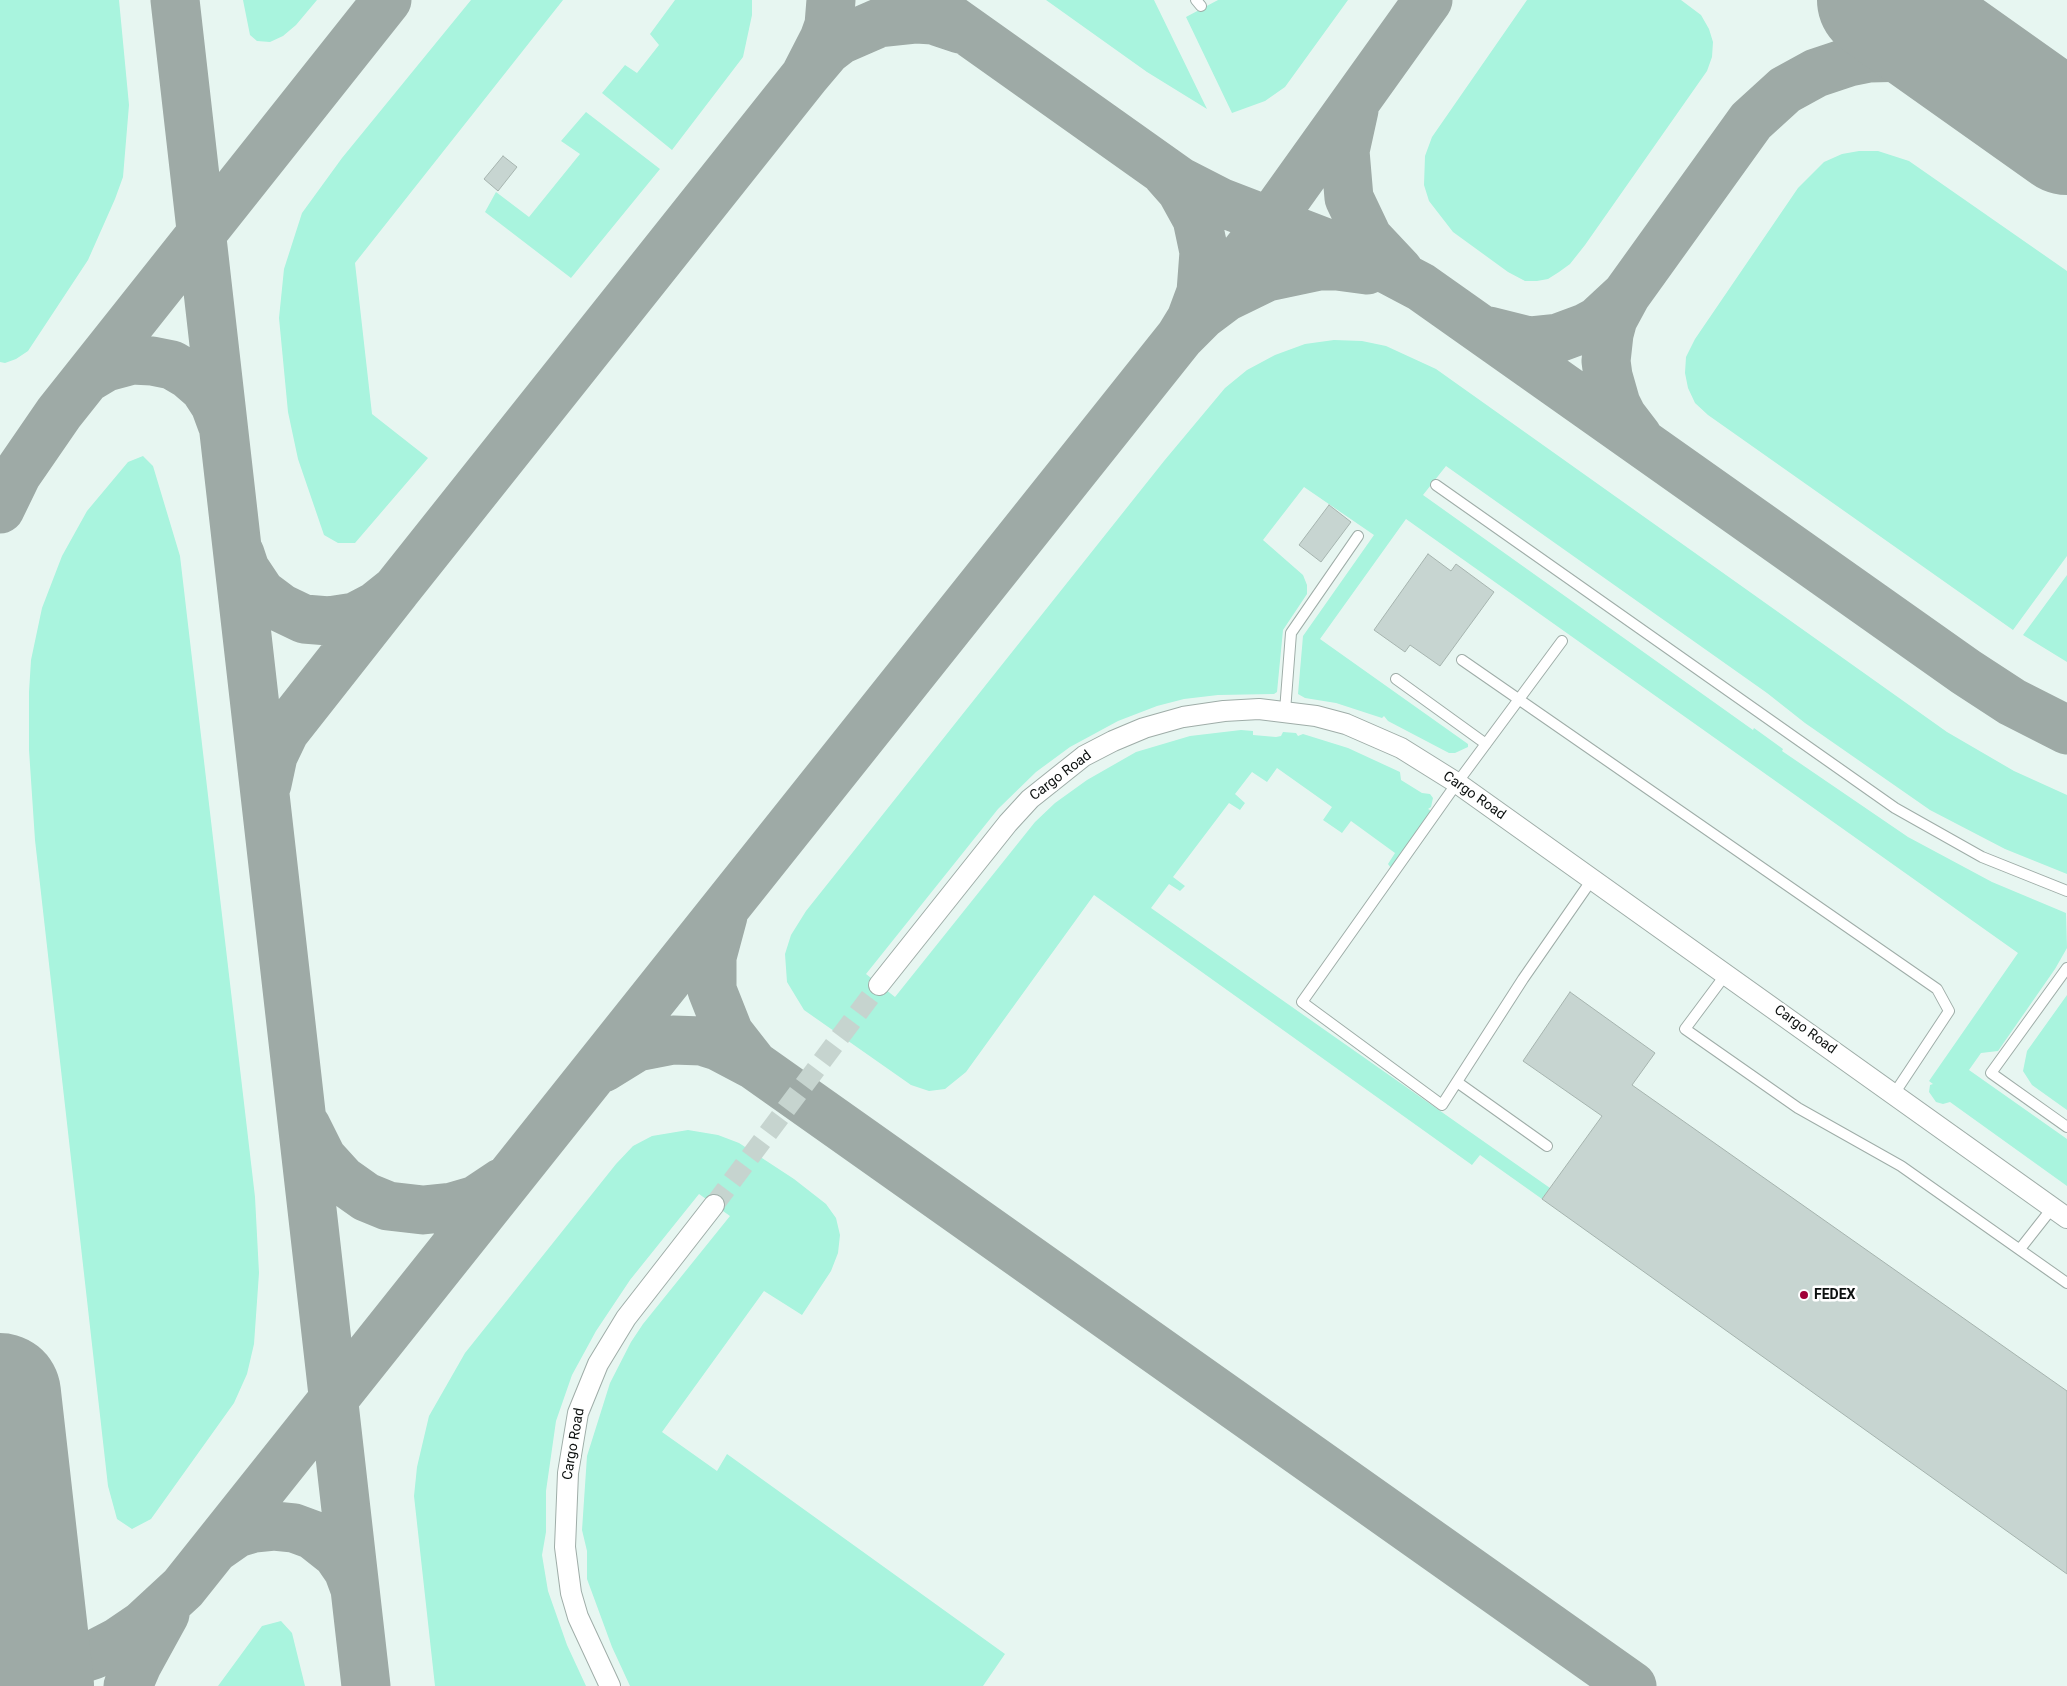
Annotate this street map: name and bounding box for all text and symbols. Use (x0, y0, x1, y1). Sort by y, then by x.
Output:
street label: Cargo Road (1027, 747, 1095, 805)
street label: Cargo Road (1439, 768, 1509, 824)
street label: Cargo Road (1771, 1002, 1839, 1058)
place label: FEDEX (1814, 1287, 1855, 1303)
marker: FEDEX (1798, 1289, 1810, 1301)
street label: Cargo Road (559, 1407, 589, 1481)

